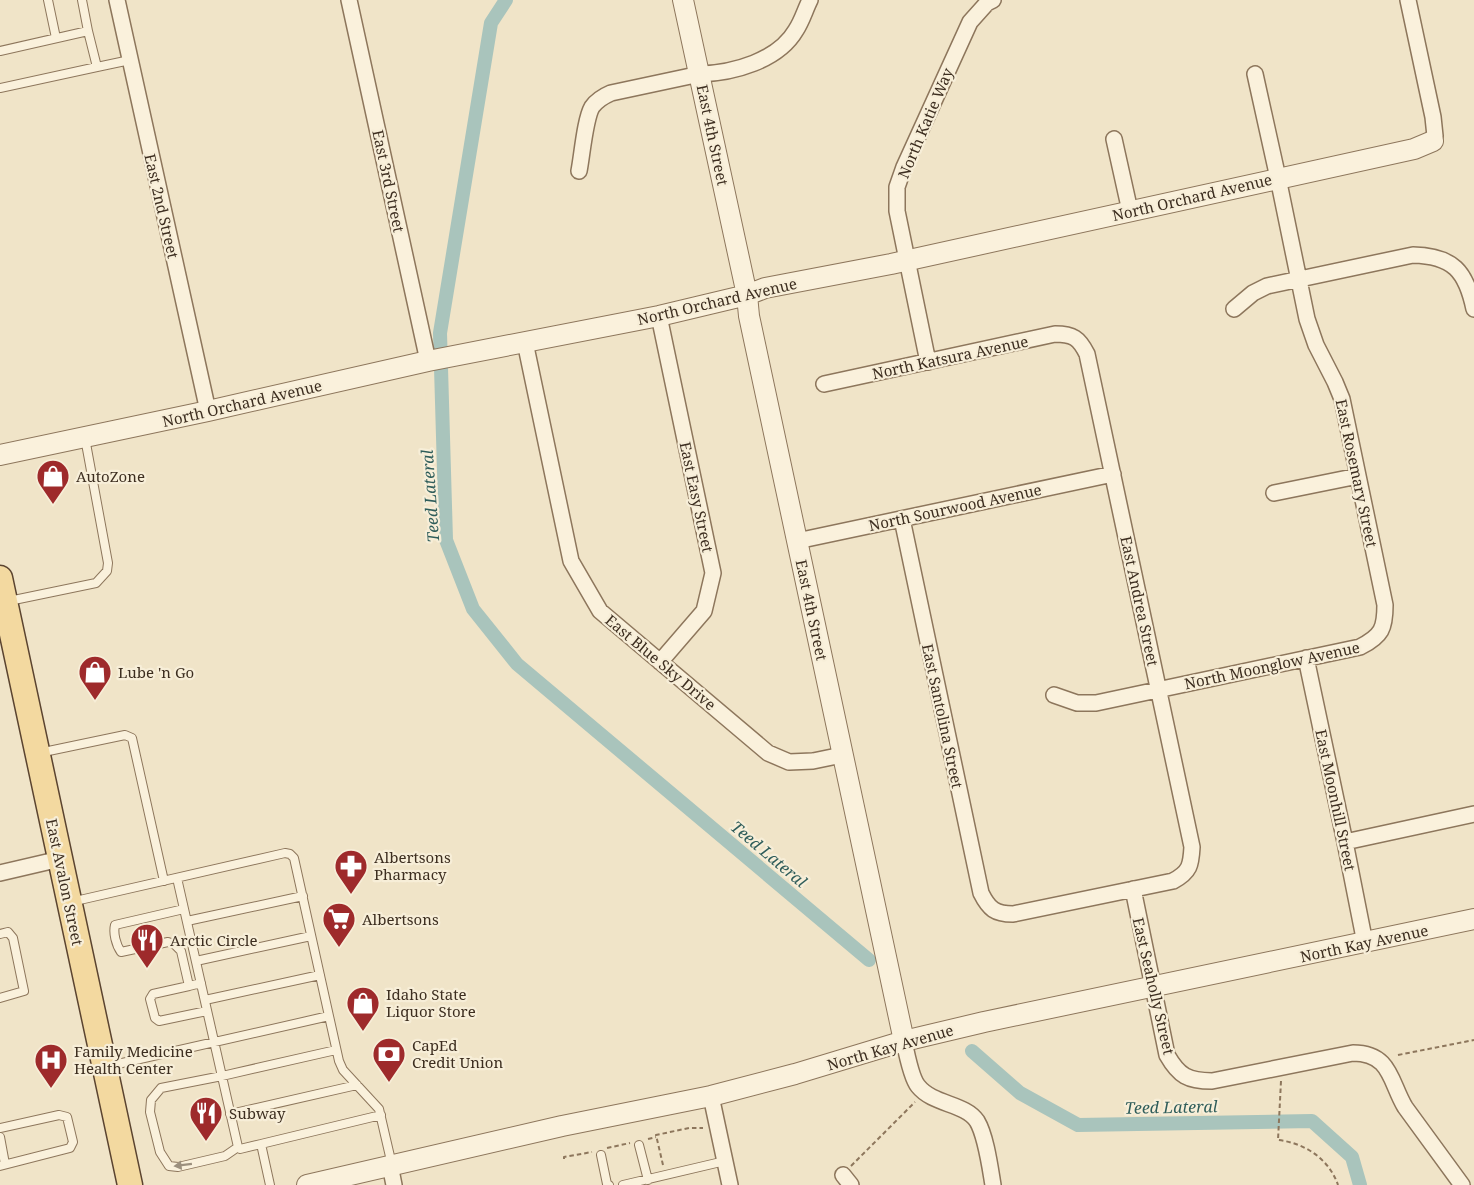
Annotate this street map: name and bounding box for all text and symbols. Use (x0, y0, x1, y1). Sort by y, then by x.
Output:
street label: North Katie Way (893, 64, 957, 181)
street label: East 4th Street (693, 83, 733, 187)
street label: East 3rd Street (368, 128, 410, 234)
street label: East 2nd Street (140, 152, 184, 260)
street label: North Orchard Avenue (1110, 169, 1274, 225)
street label: North Orchard Avenue (635, 273, 799, 329)
street label: North Katsura Avenue (870, 331, 1030, 383)
street label: North Orchard Avenue (160, 375, 324, 431)
street label: East Rosemary Street (1332, 397, 1382, 549)
street label: East Easy Street (676, 440, 718, 554)
water label: Teed Lateral (416, 449, 444, 543)
shop icon: AutoZone (35, 458, 71, 505)
place label: AutoZone (76, 466, 145, 486)
street label: North Sourwood Avenue (867, 479, 1043, 535)
street label: East Andrea Street (1116, 534, 1164, 668)
street label: East 4th Street (792, 558, 832, 662)
street label: East Blue Sky Drive (602, 610, 720, 714)
street label: North Moonglow Avenue (1182, 637, 1362, 693)
street label: East Santolina Street (918, 642, 968, 790)
shop icon: Lube 'n Go (77, 654, 113, 701)
place label: Lube 'n Go (118, 662, 194, 682)
street label: East Moonhill Street (1311, 727, 1361, 873)
water label: Teed Lateral (726, 816, 812, 892)
street label: East Avalon Street (42, 817, 88, 947)
place label: Albertsons Pharmacy (374, 847, 451, 884)
pharmacy icon: Albertsons Pharmacy (333, 848, 369, 895)
supermarket icon: Albertsons (321, 901, 357, 948)
place label: Albertsons (362, 909, 439, 929)
street label: East Seaholly Street (1129, 916, 1179, 1056)
street label: North Kay Avenue (1298, 920, 1430, 966)
restaurant icon: Arctic Circle (129, 922, 165, 969)
place label: Arctic Circle (170, 930, 258, 950)
place label: Idaho State Liquor Store (386, 984, 476, 1021)
shop icon: Idaho State Liquor Store (345, 985, 381, 1032)
street label: North Kay Avenue (825, 1019, 955, 1075)
place label: CapEd Credit Union (412, 1035, 503, 1072)
bank icon: CapEd Credit Union (371, 1036, 407, 1083)
place label: Family Medicine Health Center (74, 1041, 193, 1078)
hospital icon: Family Medicine Health Center (33, 1042, 69, 1089)
restaurant icon: Subway (188, 1095, 224, 1142)
water label: Teed Lateral (1124, 1095, 1218, 1119)
place label: Subway (229, 1103, 286, 1123)
one-way arrow (173, 1160, 192, 1170)

